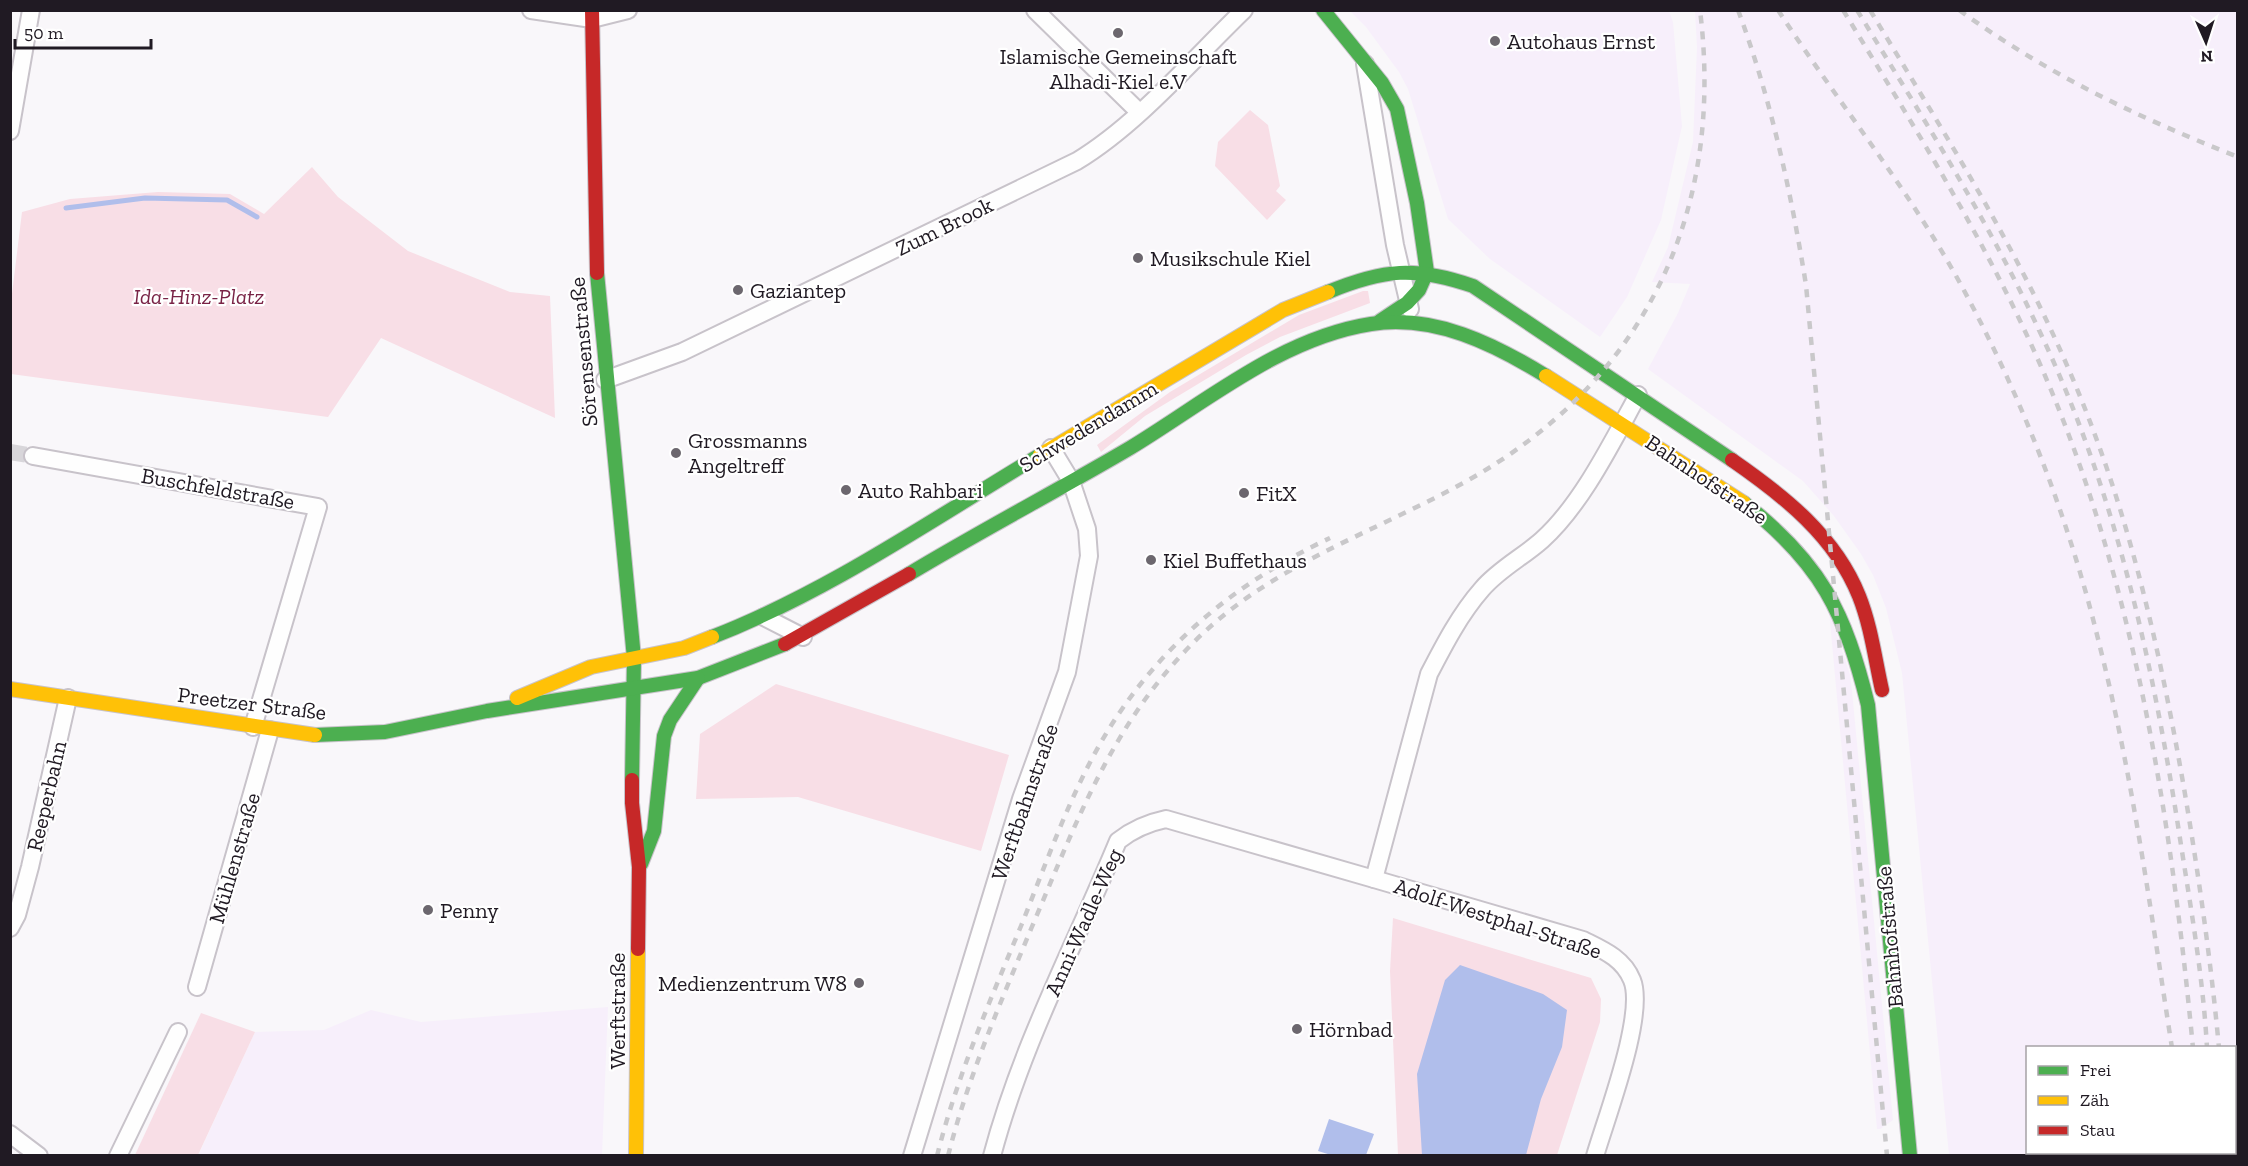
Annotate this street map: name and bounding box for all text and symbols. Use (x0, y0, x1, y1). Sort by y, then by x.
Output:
scale bar (15, 12, 152, 50)
north arrow (2176, 12, 2236, 72)
text: 50 m (24, 22, 64, 44)
marker: Islamische Gemeinschaft Alhadi-Kiel e.V (1111, 26, 1125, 40)
place label: Autohaus Ernst (1507, 28, 1656, 55)
marker: Autohaus Ernst (1488, 34, 1502, 48)
place label: Islamische Gemeinschaft Alhadi-Kiel e.V (999, 43, 1237, 95)
text: N (2200, 47, 2213, 66)
street label: Zum Brook (891, 191, 998, 262)
place label: Musikschule Kiel (1150, 245, 1311, 272)
marker: Musikschule Kiel (1131, 251, 1145, 265)
street label: Sörensenstraße (564, 276, 603, 428)
place label: Gaziantep (750, 277, 846, 304)
park label: Ida-Hinz-Platz (134, 283, 265, 310)
marker: Gaziantep (731, 283, 745, 297)
street label: Schwedendamm (1014, 375, 1162, 478)
place label: Grossmanns Angeltreff (688, 427, 807, 479)
street label: Bahnhofstraße (1640, 429, 1773, 530)
marker: Grossmanns Angeltreff (669, 446, 683, 460)
street label: Buschfeldstraße (139, 462, 297, 515)
place label: Auto Rahbari (858, 477, 983, 504)
place label: FitX (1256, 480, 1297, 507)
marker: Auto Rahbari (839, 483, 853, 497)
marker: FitX (1237, 486, 1251, 500)
place label: Kiel Buffethaus (1163, 547, 1307, 574)
marker: Kiel Buffethaus (1144, 553, 1158, 567)
street label: Preetzer Straße (176, 681, 328, 726)
street label: Werftbahnstraße (985, 720, 1064, 884)
street label: Reeperbahn (21, 738, 72, 854)
street label: Mühlenstraße (203, 790, 266, 927)
street label: Anni-Wadle-Weg (1039, 844, 1128, 1000)
street label: Bahnhofstraße (1870, 865, 1909, 1009)
street label: Adolf-Westphal-Straße (1391, 872, 1605, 965)
place label: Penny (440, 897, 499, 924)
marker: Penny (421, 903, 435, 917)
street label: Werftstraße (604, 953, 631, 1069)
place label: Medienzentrum W8 (658, 970, 847, 997)
marker: Medienzentrum W8 (852, 976, 866, 990)
place label: Hörnbad (1309, 1016, 1393, 1043)
marker: Hörnbad (1290, 1022, 1304, 1036)
legend (2026, 1046, 2236, 1154)
text: Frei (2080, 1059, 2111, 1081)
text: Zäh (2080, 1089, 2109, 1111)
text: Stau (2080, 1119, 2115, 1141)

